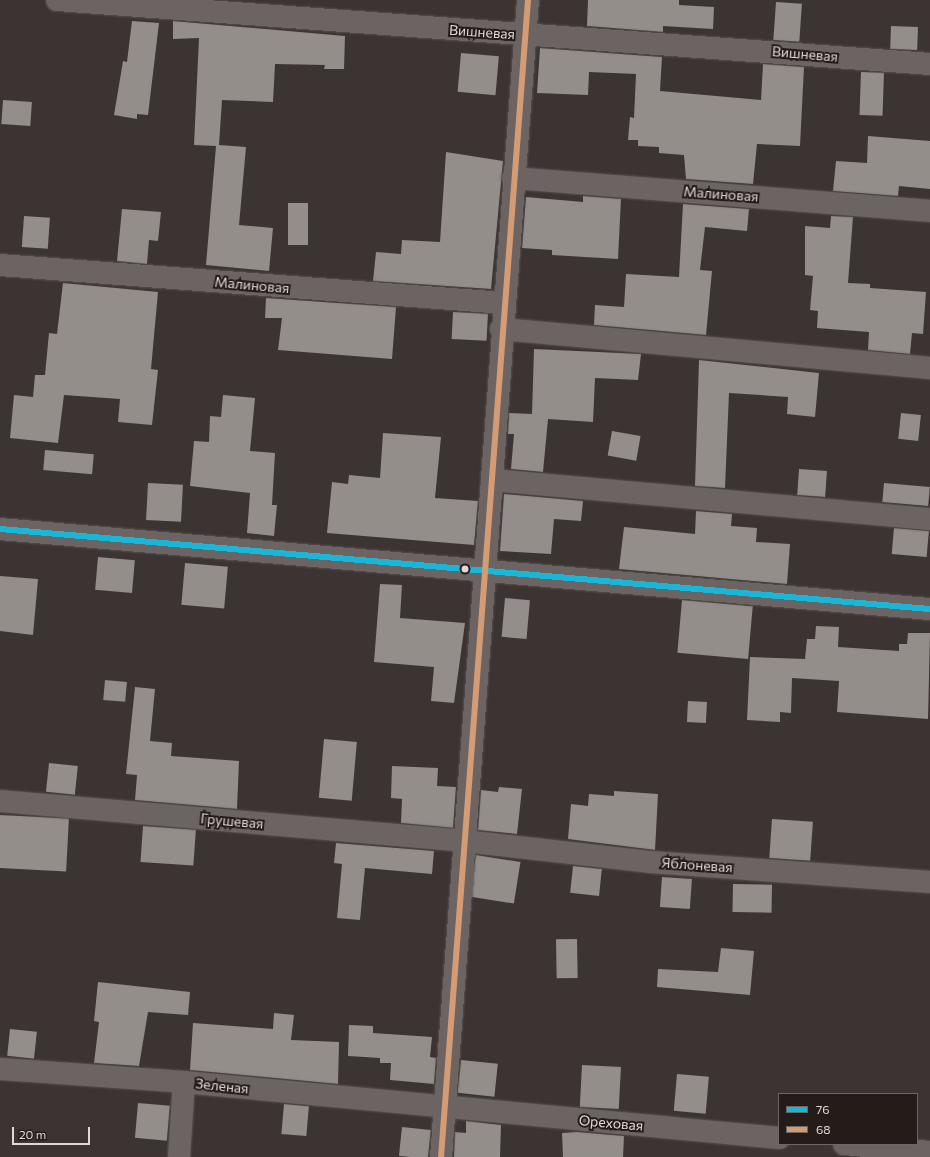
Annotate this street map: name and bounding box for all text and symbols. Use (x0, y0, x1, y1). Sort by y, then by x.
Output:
street label: Вишневая (448, 21, 516, 43)
street label: Вишневая (771, 43, 839, 65)
street label: Малиновая (683, 183, 759, 205)
street label: Малиновая (214, 273, 290, 297)
unlabelled marker (460, 564, 470, 574)
street label: Грушевая (200, 810, 264, 832)
street label: Яблоневая (661, 854, 733, 876)
street label: Зеленая (195, 1075, 249, 1097)
legend (778, 1093, 918, 1145)
text: 76 (816, 1102, 830, 1116)
street label: Ореховая (578, 1112, 644, 1134)
scale bar (14, 1119, 92, 1145)
text: 68 (816, 1122, 831, 1136)
text: 20 m (19, 1127, 46, 1141)

